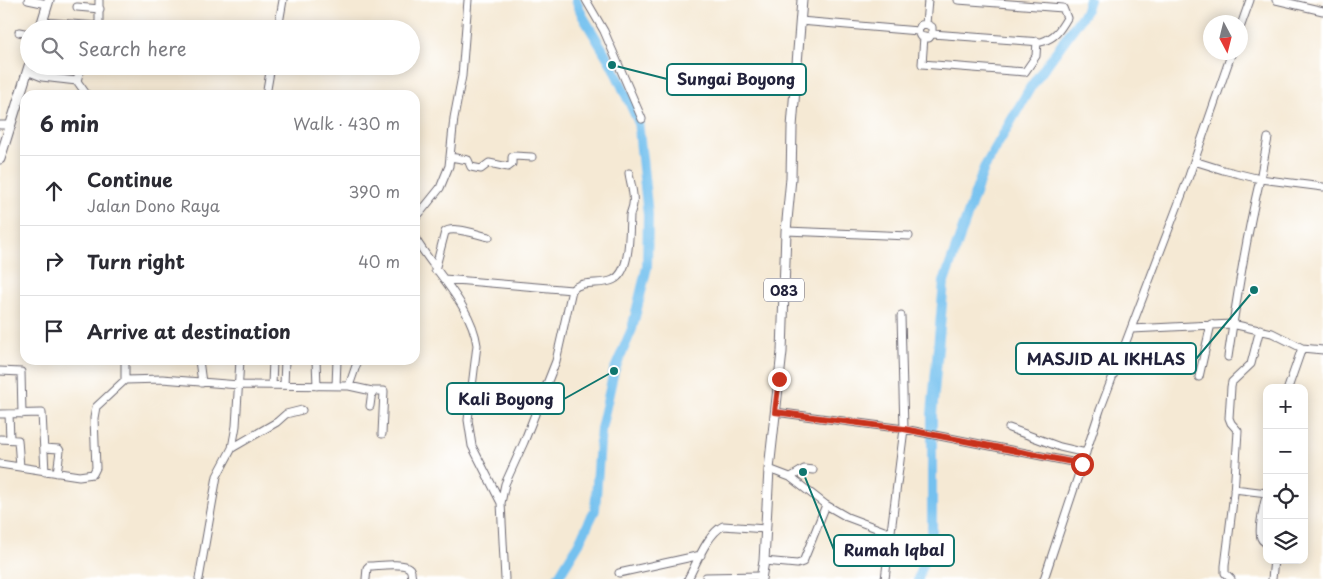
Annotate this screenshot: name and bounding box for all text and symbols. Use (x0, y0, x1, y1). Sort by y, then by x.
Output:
north arrow (1203, 15, 1248, 60)
search box (20, 20, 420, 75)
icon: search (38, 34, 66, 62)
text: Search here (78, 34, 187, 62)
callout: Sungai Boyong (667, 64, 806, 95)
text: Sungai Boyong (677, 66, 795, 90)
text: 6 min (40, 107, 99, 139)
text: Walk · 430 m (293, 111, 400, 135)
text: Continue (87, 165, 173, 193)
icon: ahead (40, 177, 68, 205)
text: 390 m (349, 179, 400, 203)
text: Jalan Dono Raya (87, 193, 220, 217)
icon: right (40, 247, 68, 275)
text: Turn right (87, 247, 185, 275)
text: 40 m (358, 249, 400, 273)
road number: 083 (764, 278, 804, 302)
icon: arrive (40, 317, 68, 345)
text: Arrive at destination (87, 317, 291, 345)
callout: MASJID AL IKHLAS (1016, 343, 1196, 374)
text: MASJID AL IKHLAS (1027, 346, 1185, 370)
route end (768, 368, 791, 391)
callout: Kali Boyong (447, 383, 564, 414)
map controls (1263, 384, 1308, 564)
button: + (1263, 384, 1308, 429)
text: Kali Boyong (458, 386, 554, 410)
button: − (1263, 429, 1308, 474)
route start (1071, 453, 1094, 476)
button: locate (1263, 474, 1308, 519)
button: layers (1263, 519, 1308, 564)
callout: Rumah Iqbal (834, 535, 954, 566)
text: Rumah Iqbal (844, 537, 944, 561)

